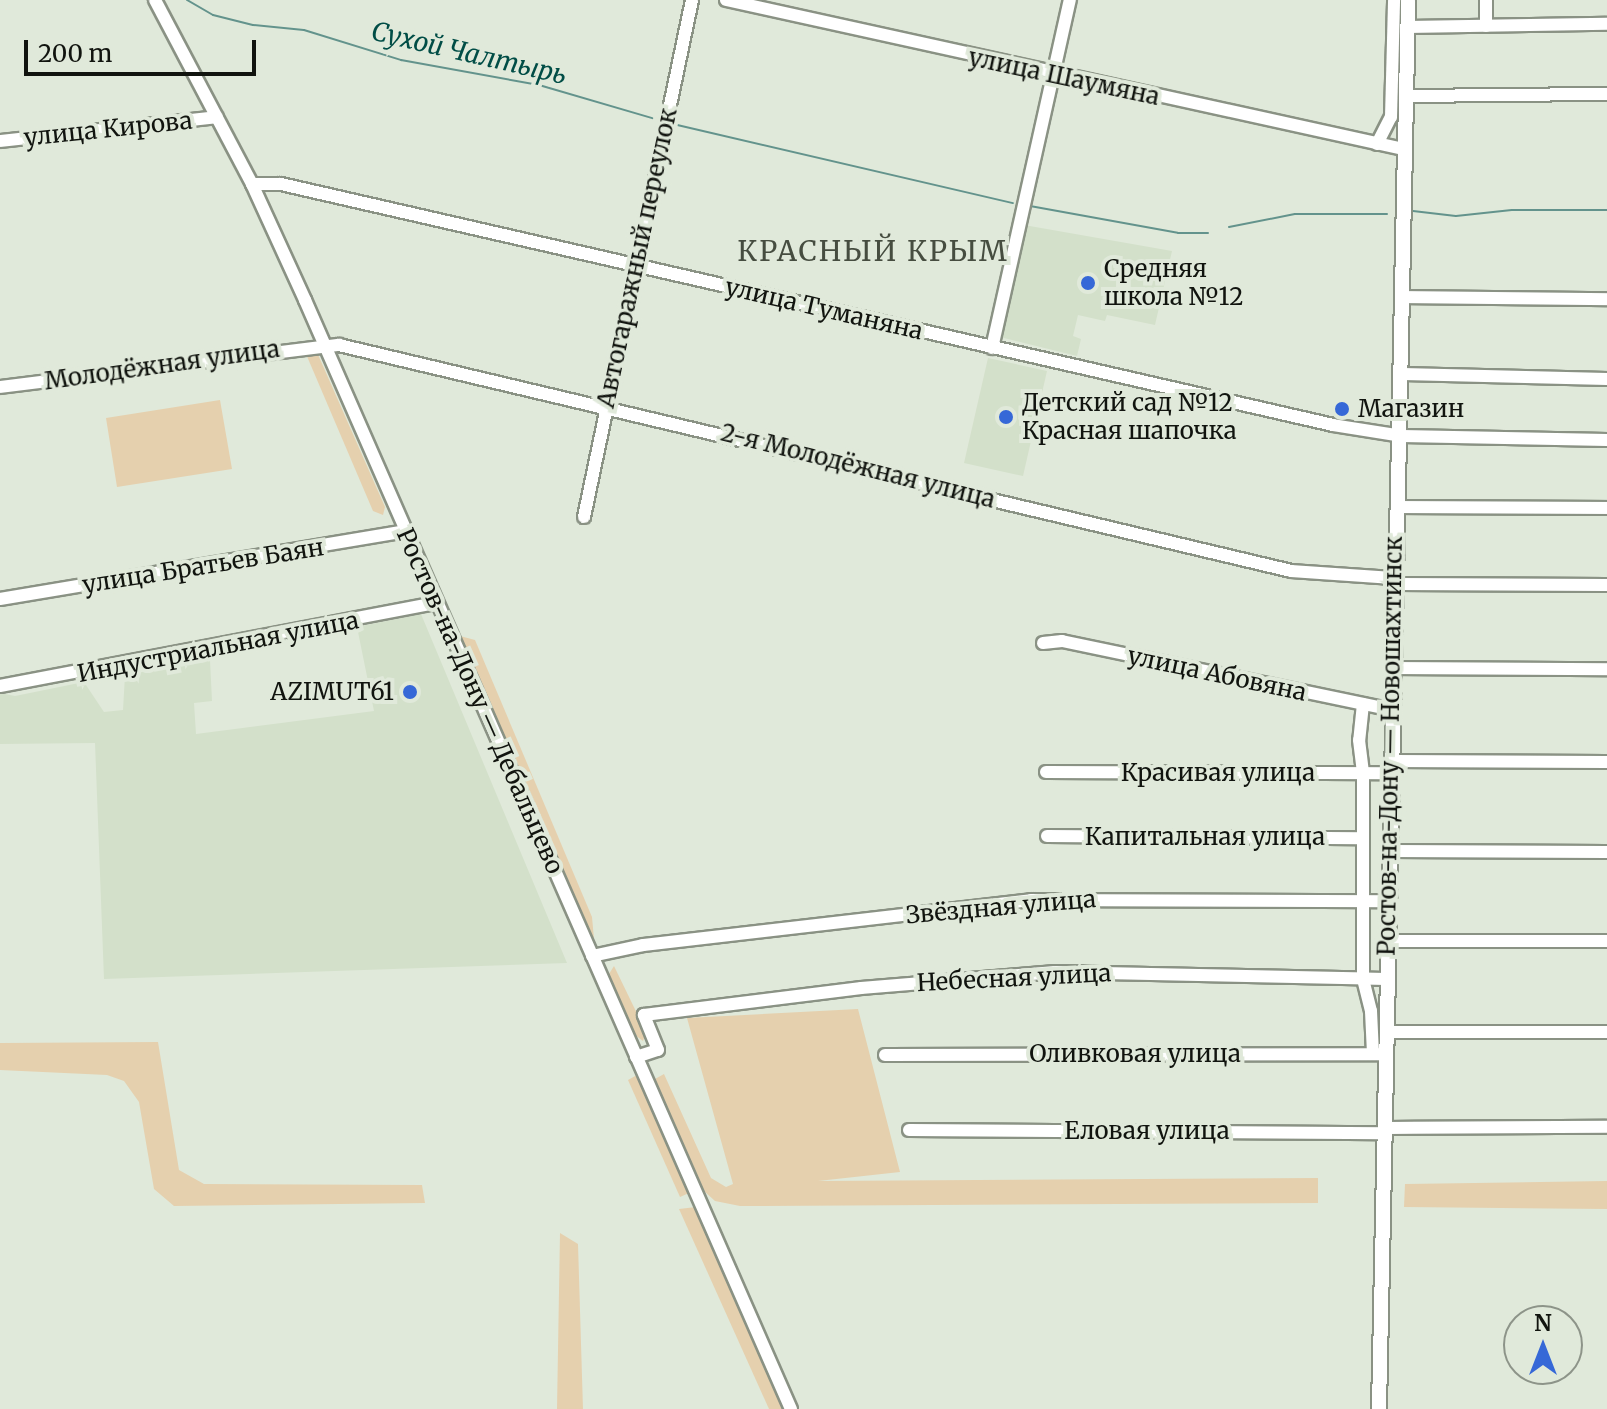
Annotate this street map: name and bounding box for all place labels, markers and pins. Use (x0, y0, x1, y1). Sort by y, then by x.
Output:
place label: Средняя школа №12 (1104, 255, 1243, 311)
marker: Средняя школа №12 (1079, 274, 1097, 292)
place label: Детский сад №12 Красная шапочка (1022, 389, 1237, 445)
place label: Магазин (1358, 395, 1464, 423)
marker: Магазин (1333, 400, 1351, 418)
marker: Детский сад №12 Красная шапочка (997, 408, 1015, 426)
place label: AZIMUT61 (270, 678, 394, 706)
marker: AZIMUT61 (401, 683, 419, 701)

